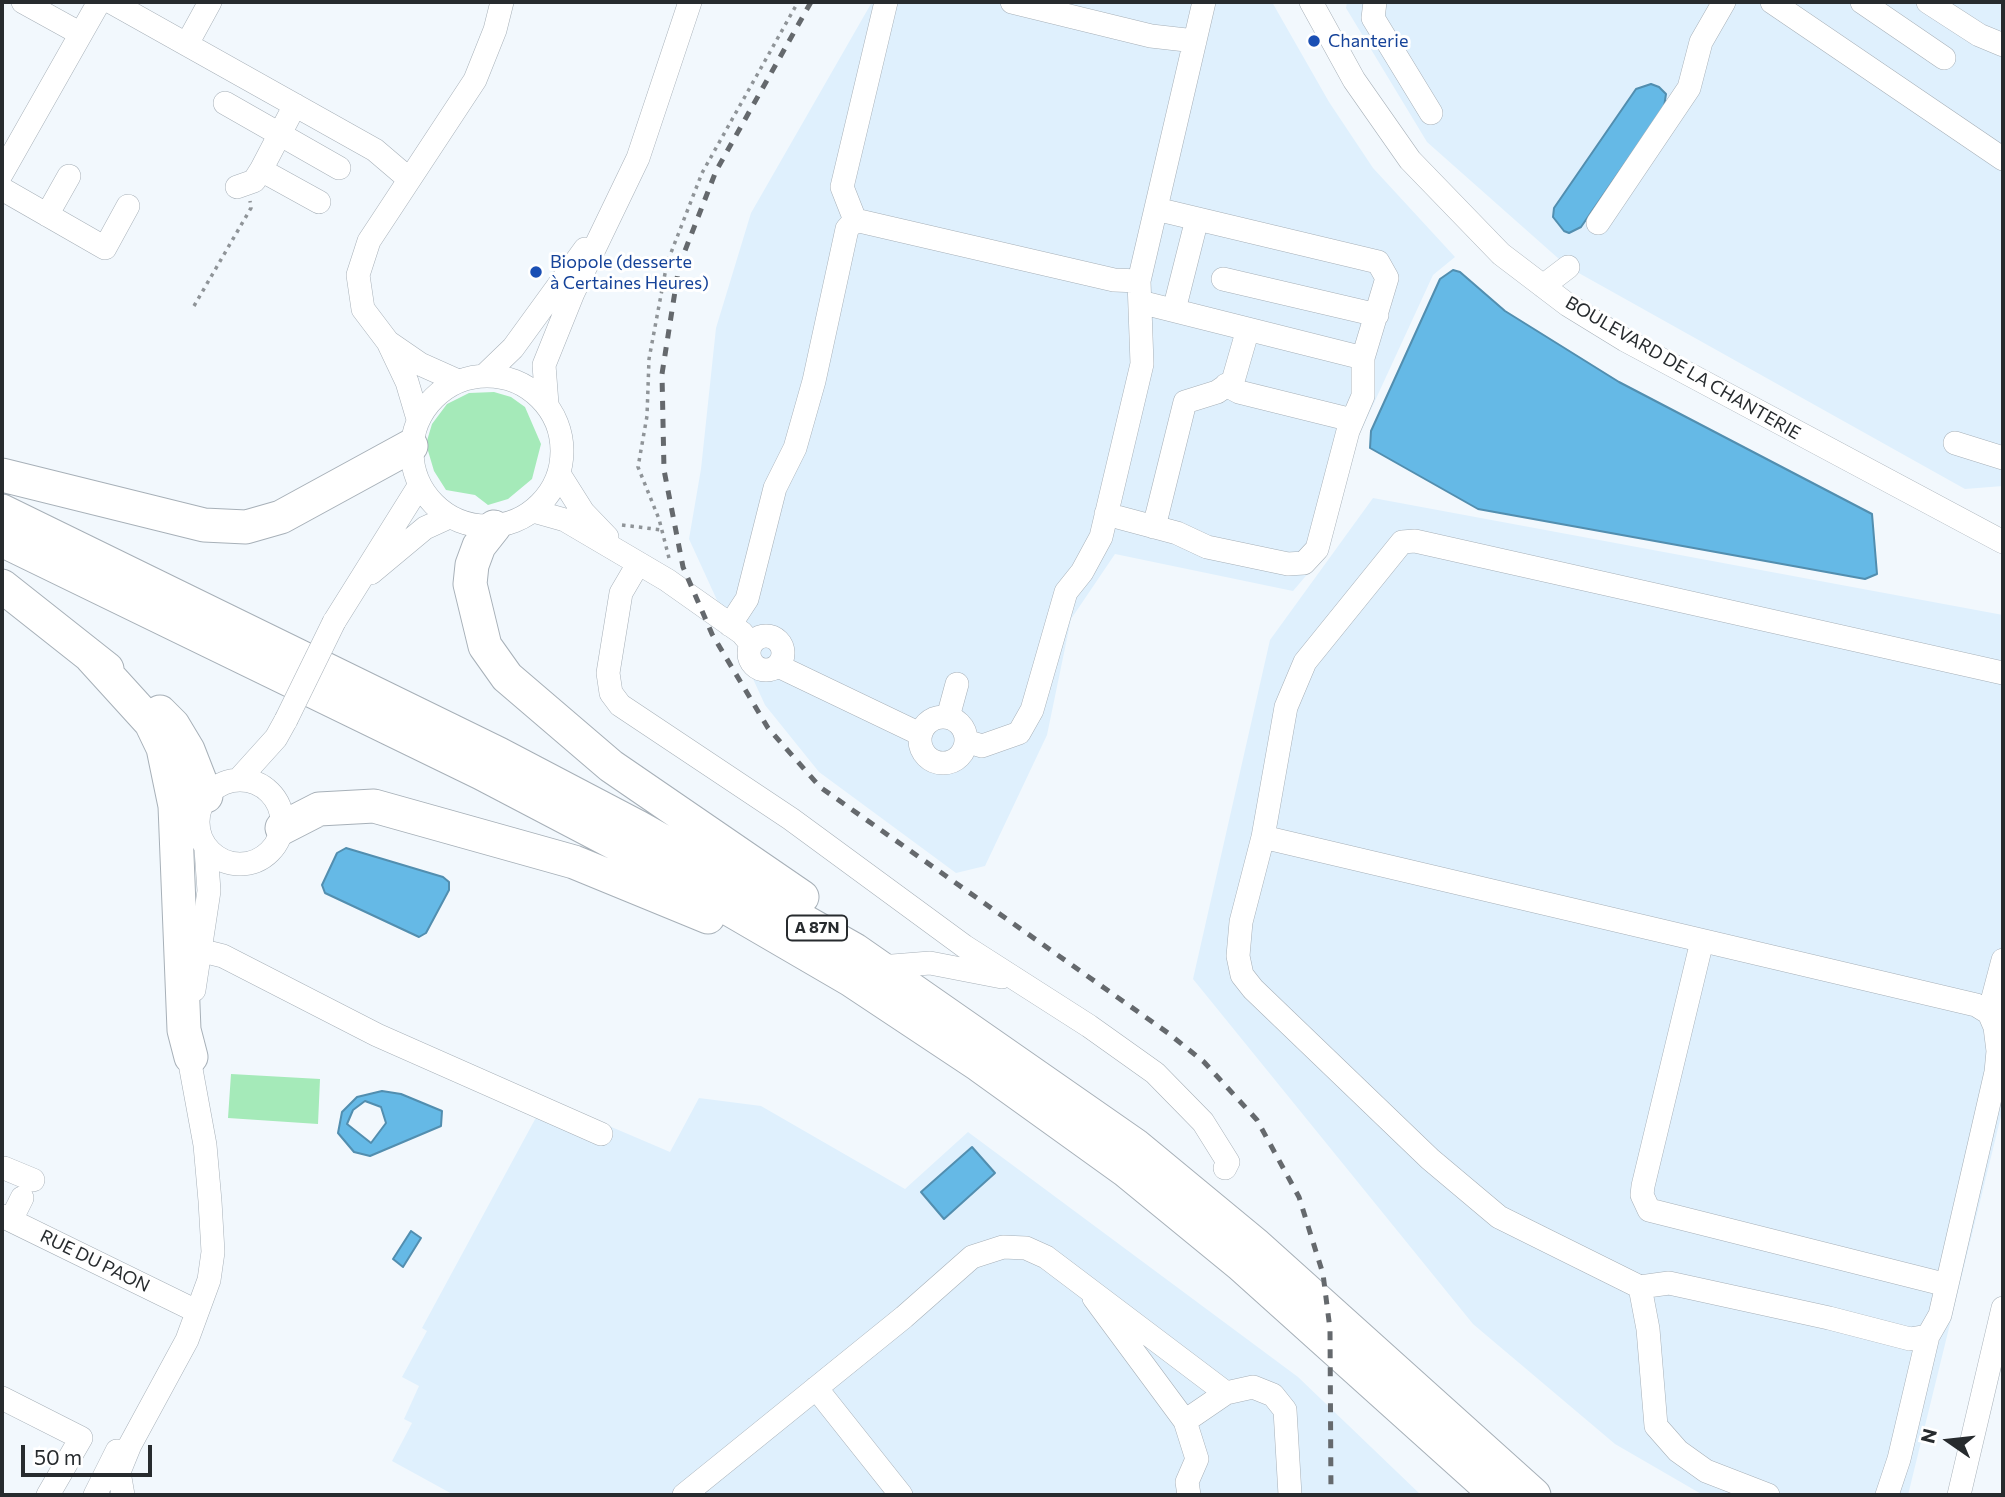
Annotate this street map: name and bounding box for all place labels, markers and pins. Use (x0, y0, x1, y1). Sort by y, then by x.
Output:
place label: Chanterie (1328, 30, 1408, 52)
marker: Chanterie (1306, 33, 1322, 49)
place label: Biopole (desserte à Certaines Heures) (550, 251, 709, 294)
marker: Biopole (desserte à Certaines Heures) (528, 264, 544, 280)

